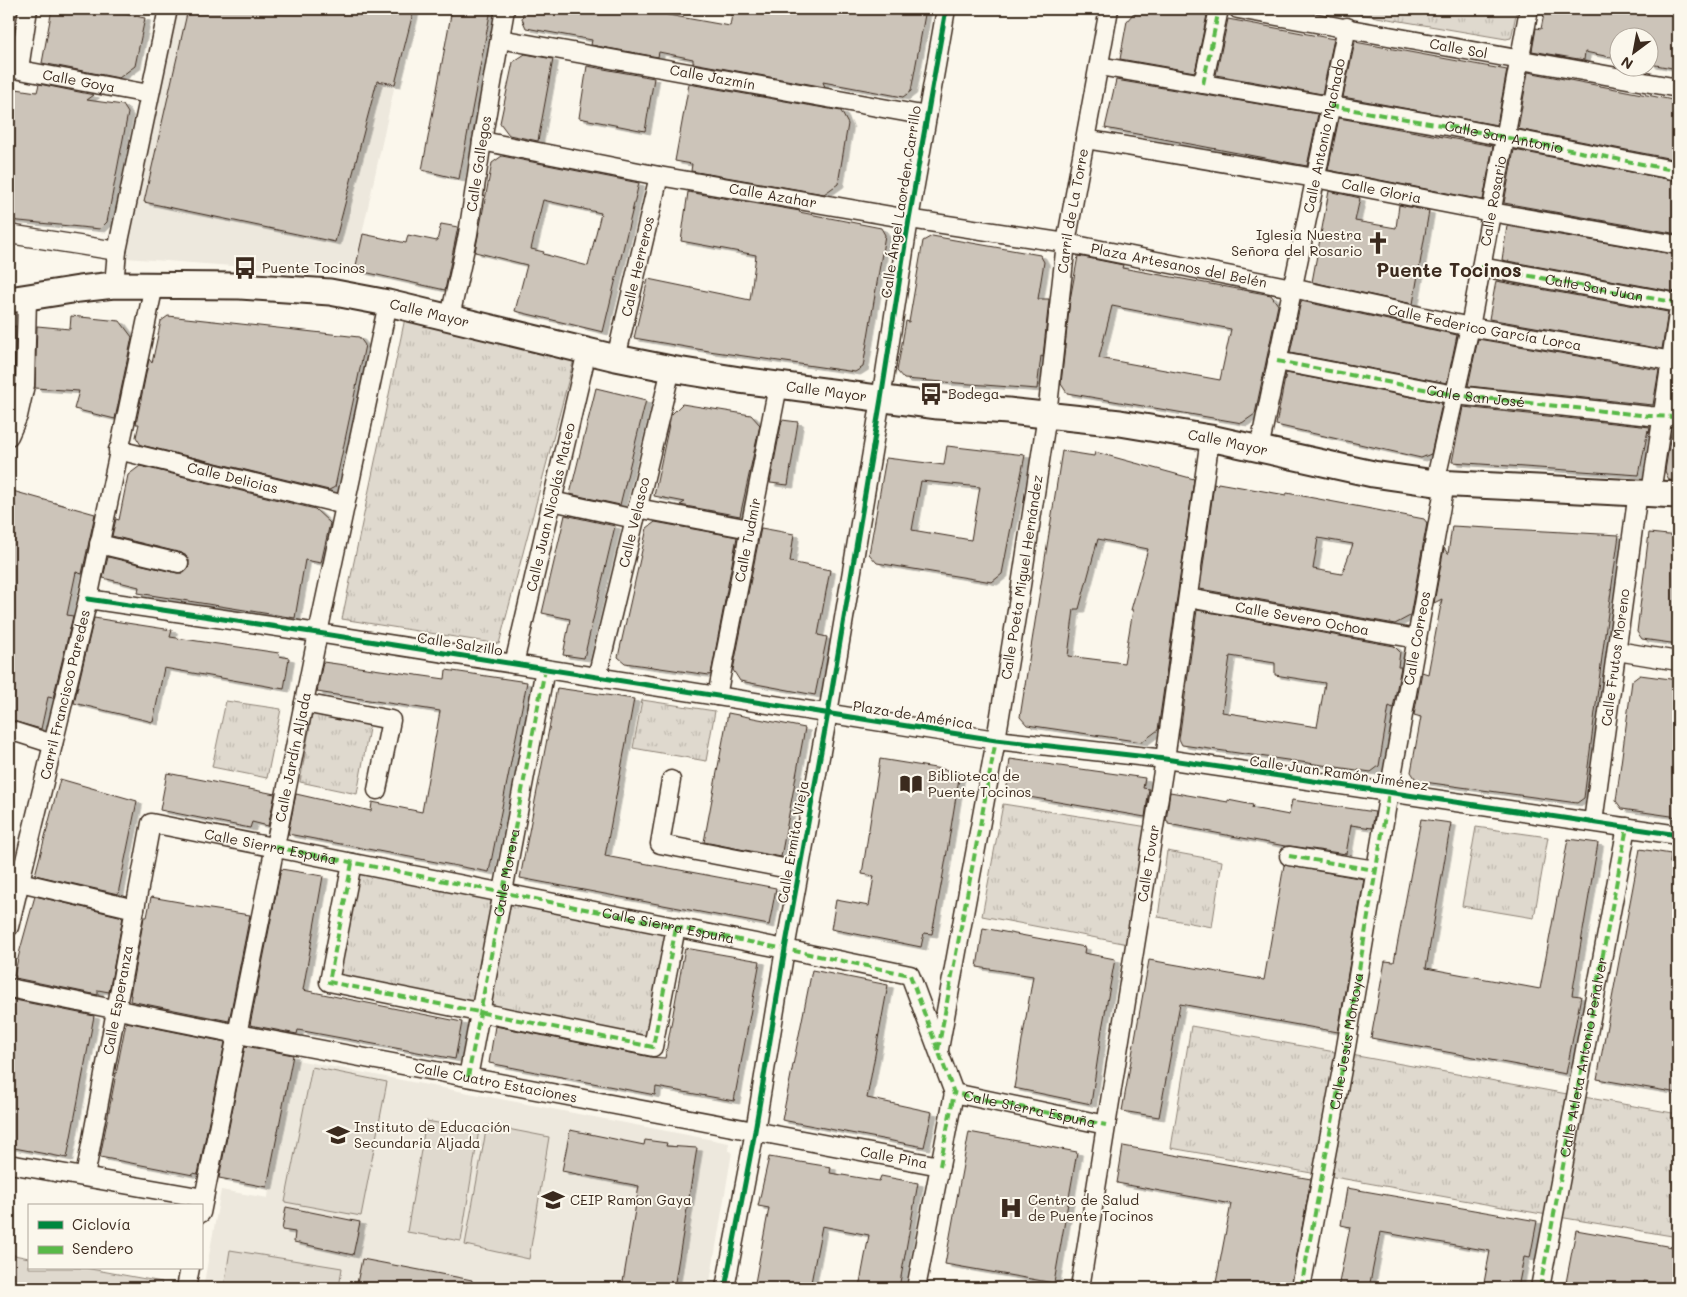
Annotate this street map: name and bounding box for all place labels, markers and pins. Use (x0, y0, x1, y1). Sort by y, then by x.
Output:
place label: Iglesia Nuestra Señora del Rosario (1231, 225, 1362, 260)
church icon: Iglesia Nuestra Señora del Rosario (1365, 230, 1391, 256)
bus stop icon: Puente Tocinos (232, 255, 258, 281)
place label: Puente Tocinos (262, 258, 365, 277)
bus stop icon: Bodega (918, 381, 944, 407)
place label: Bodega (948, 384, 999, 403)
place label: Biblioteca de Puente Tocinos (928, 766, 1031, 801)
library icon: Biblioteca de Puente Tocinos (898, 771, 924, 797)
place label: Instituto de Educación Secundaria Aljada (354, 1117, 510, 1152)
school or university icon: Instituto de Educación Secundaria Aljada (325, 1122, 351, 1148)
school or university icon: CEIP Ramon Gaya (540, 1187, 566, 1213)
place label: CEIP Ramon Gaya (570, 1190, 692, 1209)
place label: Centro de Salud de Puente Tocinos (1028, 1190, 1153, 1225)
hospital icon: Centro de Salud de Puente Tocinos (998, 1195, 1024, 1221)

